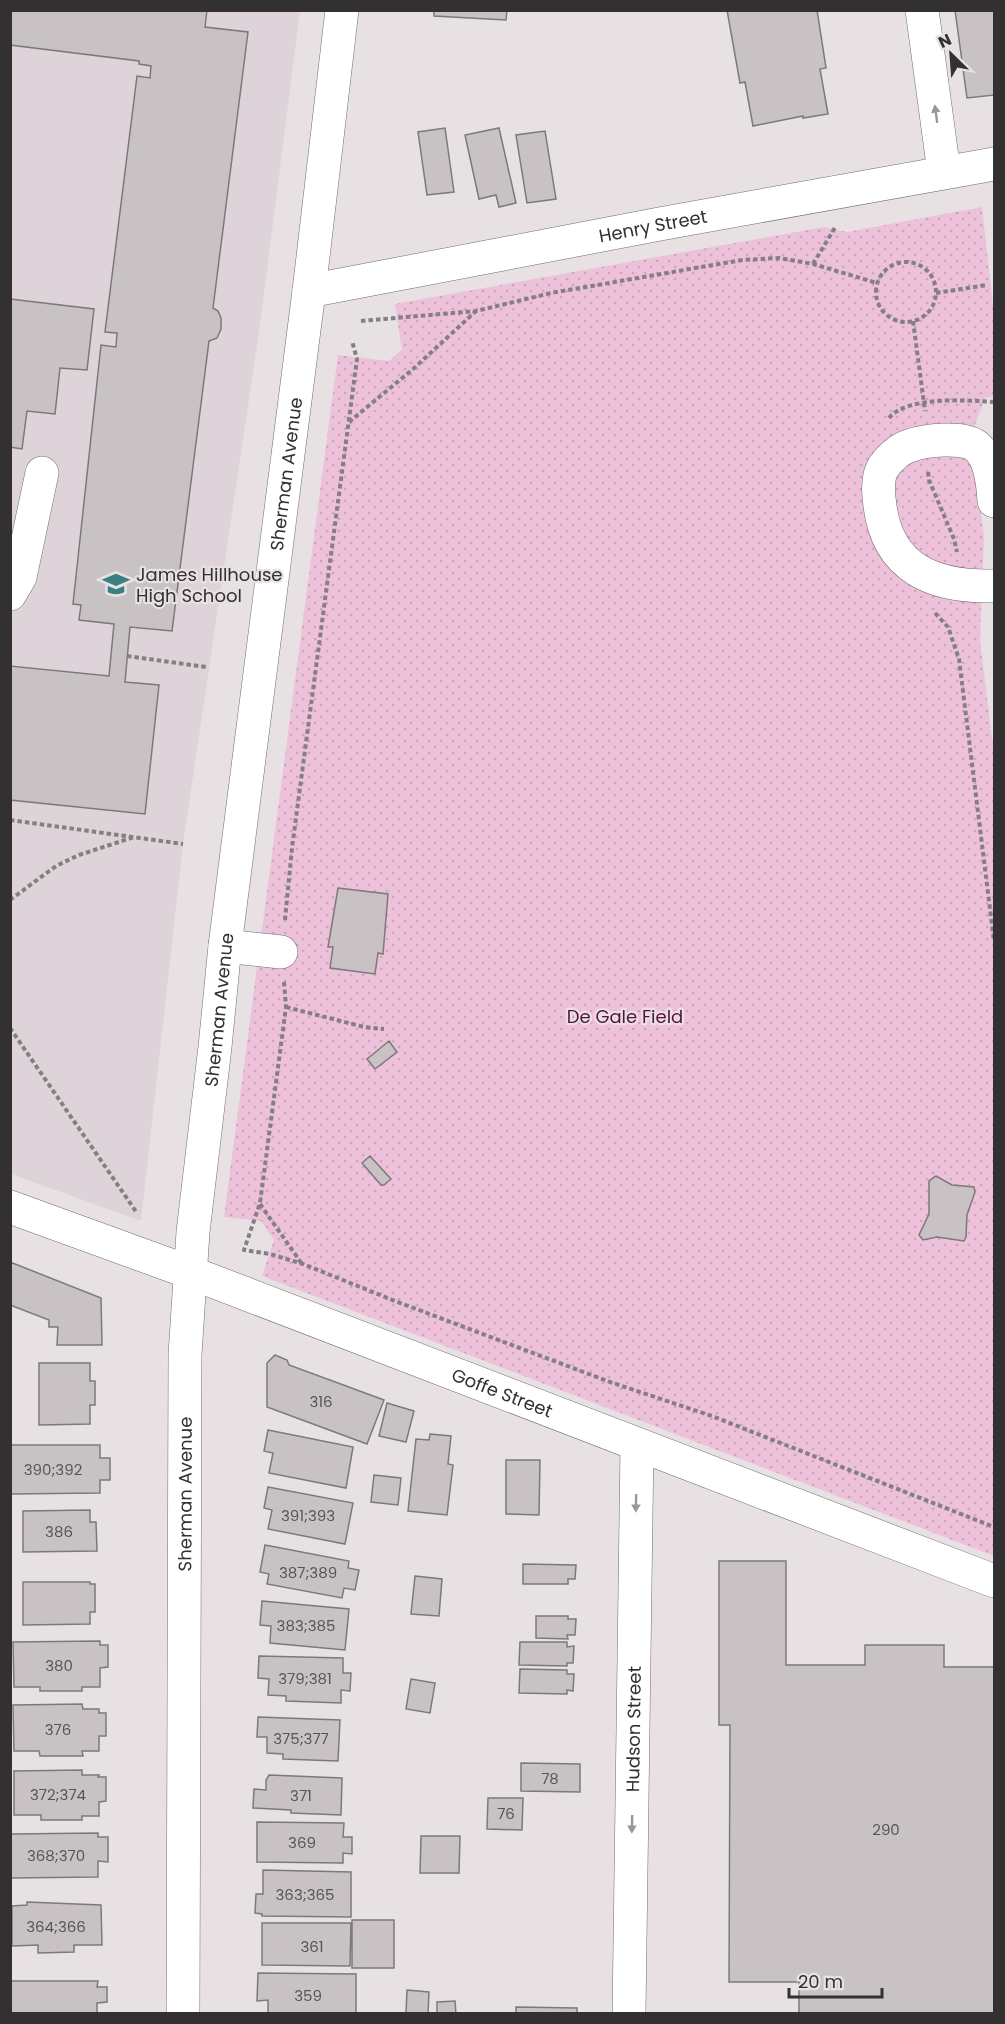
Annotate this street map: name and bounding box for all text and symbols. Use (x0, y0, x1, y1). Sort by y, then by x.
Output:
north arrow (921, 24, 981, 84)
text: N (935, 28, 955, 54)
one-way arrow (931, 104, 941, 123)
street label: Henry Street (597, 203, 709, 248)
street label: Sherman Avenue (263, 396, 308, 552)
place label: James Hillhouse High School (136, 562, 282, 608)
school or university icon: James Hillhouse High School (101, 569, 131, 599)
street label: Sherman Avenue (198, 931, 239, 1088)
park label: De Gale Field (567, 1004, 683, 1029)
street label: Goffe Street (448, 1362, 556, 1423)
house number: 316 (309, 1391, 333, 1412)
street label: Sherman Avenue (172, 1417, 197, 1571)
house number: 390;392 (24, 1459, 82, 1480)
one-way arrow (631, 1494, 641, 1513)
house number: 391;393 (281, 1505, 335, 1526)
house number: 386 (45, 1521, 73, 1542)
house number: 387;389 (279, 1562, 337, 1583)
house number: 383;385 (277, 1615, 335, 1636)
house number: 380 (45, 1655, 73, 1676)
street label: Hudson Street (620, 1666, 646, 1792)
house number: 379;381 (278, 1668, 332, 1689)
house number: 376 (45, 1719, 71, 1740)
house number: 375;377 (273, 1728, 329, 1749)
house number: 78 (541, 1768, 559, 1789)
house number: 372;374 (30, 1784, 86, 1805)
house number: 371 (290, 1785, 312, 1806)
house number: 76 (497, 1803, 515, 1824)
one-way arrow (627, 1815, 636, 1834)
house number: 290 (872, 1819, 900, 1840)
house number: 369 (288, 1832, 316, 1853)
house number: 368;370 (27, 1845, 85, 1866)
house number: 363;365 (276, 1884, 334, 1905)
house number: 364;366 (26, 1916, 86, 1937)
house number: 361 (300, 1936, 324, 1957)
scale bar (789, 1961, 882, 1999)
text: 20 m (798, 1969, 843, 1994)
house number: 359 (294, 1985, 322, 2006)

